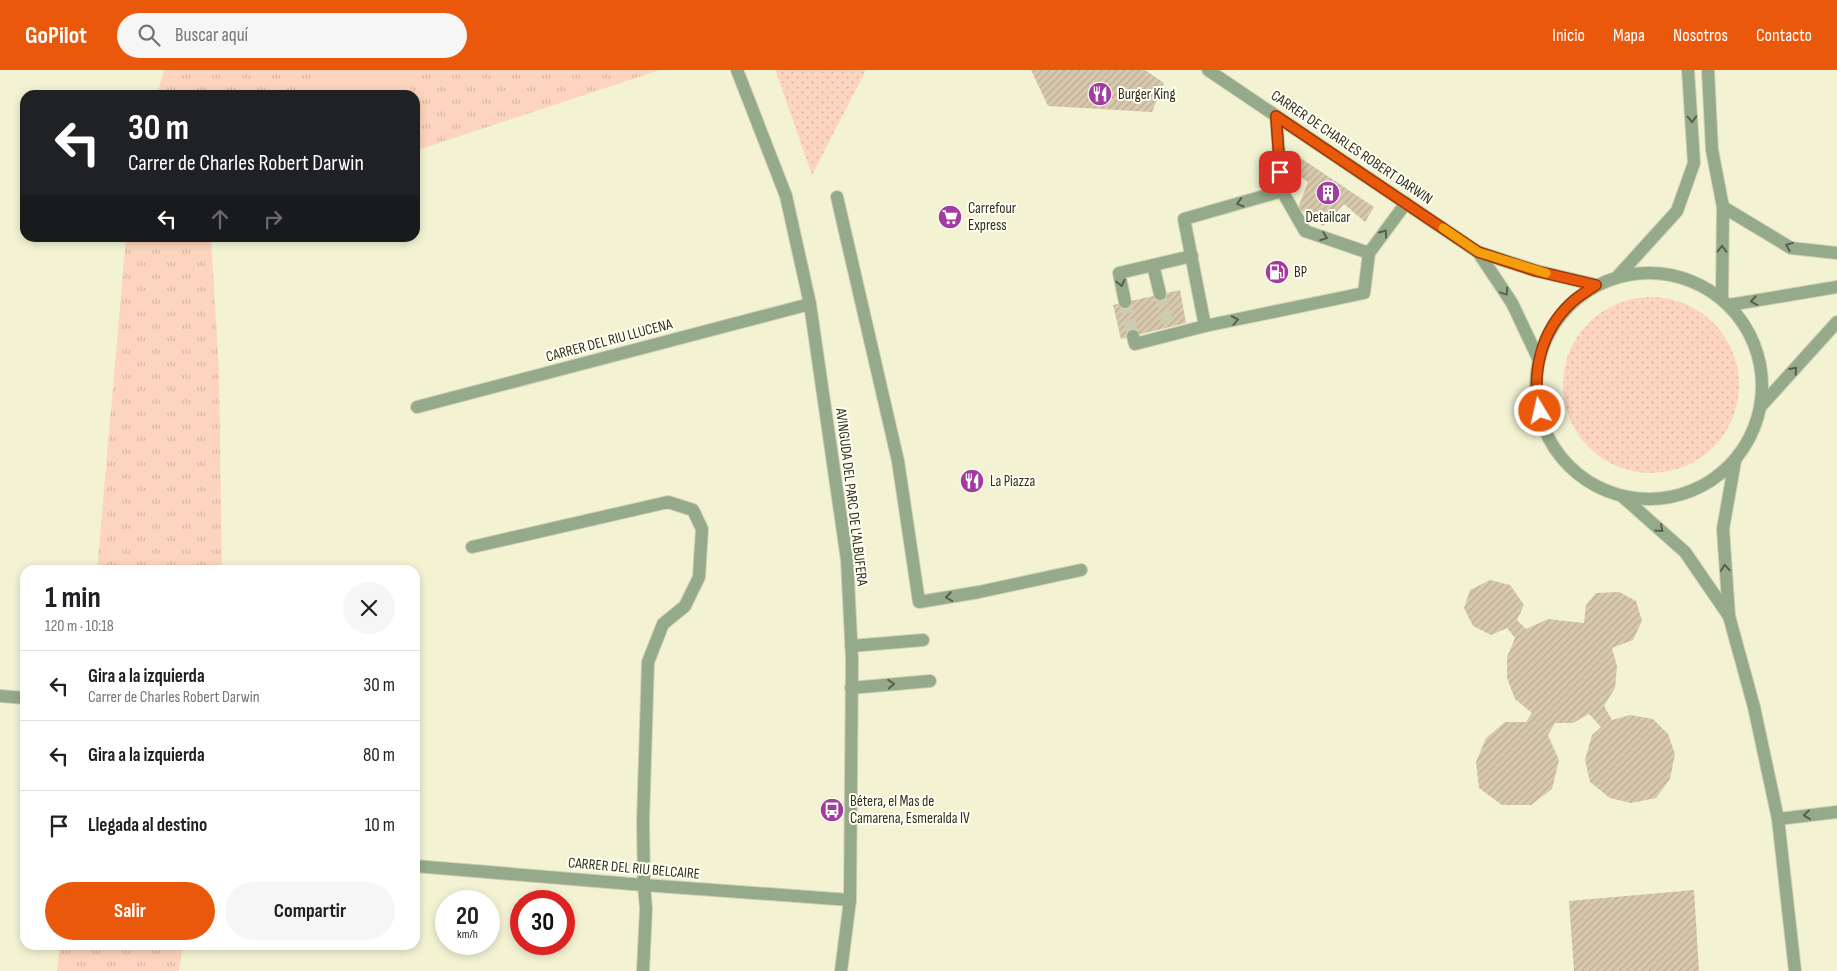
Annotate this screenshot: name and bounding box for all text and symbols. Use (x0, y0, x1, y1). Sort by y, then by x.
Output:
search box (117, 13, 467, 58)
text: GoPilot (25, 21, 87, 50)
icon: search (135, 21, 163, 49)
text: Buscar aquí (175, 24, 248, 47)
text: Inicio (1552, 25, 1585, 46)
text: Mapa (1613, 25, 1645, 46)
text: Nosotros (1673, 25, 1728, 46)
text: Contacto (1756, 25, 1812, 46)
restaurant icon: Burger King (1087, 81, 1113, 107)
place label: Burger King (1118, 85, 1176, 104)
street label: CARRER DE CHARLES ROBERT DARWIN (1267, 86, 1436, 209)
text: 30 m (128, 107, 189, 150)
icon: left (45, 110, 110, 175)
one-way arrow (1687, 115, 1697, 123)
text: Carrer de Charles Robert Darwin (128, 150, 364, 177)
pin (1259, 151, 1301, 193)
icon: arrive (1266, 158, 1294, 186)
building icon: Detailcar (1315, 180, 1341, 206)
one-way arrow (1236, 198, 1244, 208)
place label: Carrefour Express (968, 199, 1017, 235)
supermarket icon: Carrefour Express (937, 204, 963, 230)
icon: left (153, 205, 181, 233)
icon: ahead (206, 205, 234, 233)
icon: right (259, 205, 287, 233)
place label: Detailcar (1305, 208, 1351, 227)
one-way arrow (1377, 229, 1387, 238)
one-way arrow (1320, 231, 1328, 241)
one-way arrow (1785, 241, 1794, 252)
one-way arrow (1717, 245, 1727, 253)
fuel station icon: BP (1264, 259, 1290, 285)
place label: BP (1294, 263, 1307, 282)
one-way arrow (1116, 278, 1126, 287)
one-way arrow (1499, 287, 1508, 296)
one-way arrow (1750, 295, 1759, 305)
street label: CARRER DEL RIU LLUCENA (544, 314, 675, 367)
one-way arrow (1231, 315, 1240, 326)
one-way arrow (1788, 366, 1797, 375)
position arrow (1513, 384, 1565, 436)
street label: AVINGUDA DEL PARC DE L'ALBUFERA (831, 406, 872, 588)
restaurant icon: La Piazza (959, 468, 985, 494)
place label: La Piazza (990, 472, 1035, 491)
one-way arrow (1654, 523, 1663, 532)
one-way arrow (1720, 563, 1731, 571)
text: 1 min (45, 580, 101, 616)
button: close (343, 582, 395, 634)
one-way arrow (945, 591, 953, 602)
text: 120 m · 10:18 (45, 617, 114, 636)
text: Gira a la izquierda (88, 665, 205, 688)
icon: left (45, 672, 73, 700)
text: 30 m (363, 674, 395, 697)
one-way arrow (887, 679, 895, 690)
text: Carrer de Charles Robert Darwin (88, 688, 260, 707)
icon: left (45, 742, 73, 770)
text: Gira a la izquierda (88, 744, 205, 767)
text: 80 m (363, 744, 395, 767)
place label: Bétera, el Mas de Camarena, Esmeralda IV (850, 792, 970, 828)
bus stop icon: Bétera, el Mas de Camarena, Esmeralda IV (819, 797, 845, 823)
one-way arrow (1803, 809, 1811, 820)
icon: arrive (45, 812, 73, 840)
text: Llegada al destino (88, 814, 207, 837)
text: 10 m (365, 814, 395, 837)
street label: CARRER DEL RIU BELCAIRE (567, 853, 701, 884)
button: Salir (45, 882, 215, 940)
button: Compartir (225, 882, 395, 940)
speed limit sign: 30 (510, 890, 575, 955)
text: 20 (456, 901, 479, 932)
text: km/h (457, 927, 478, 942)

